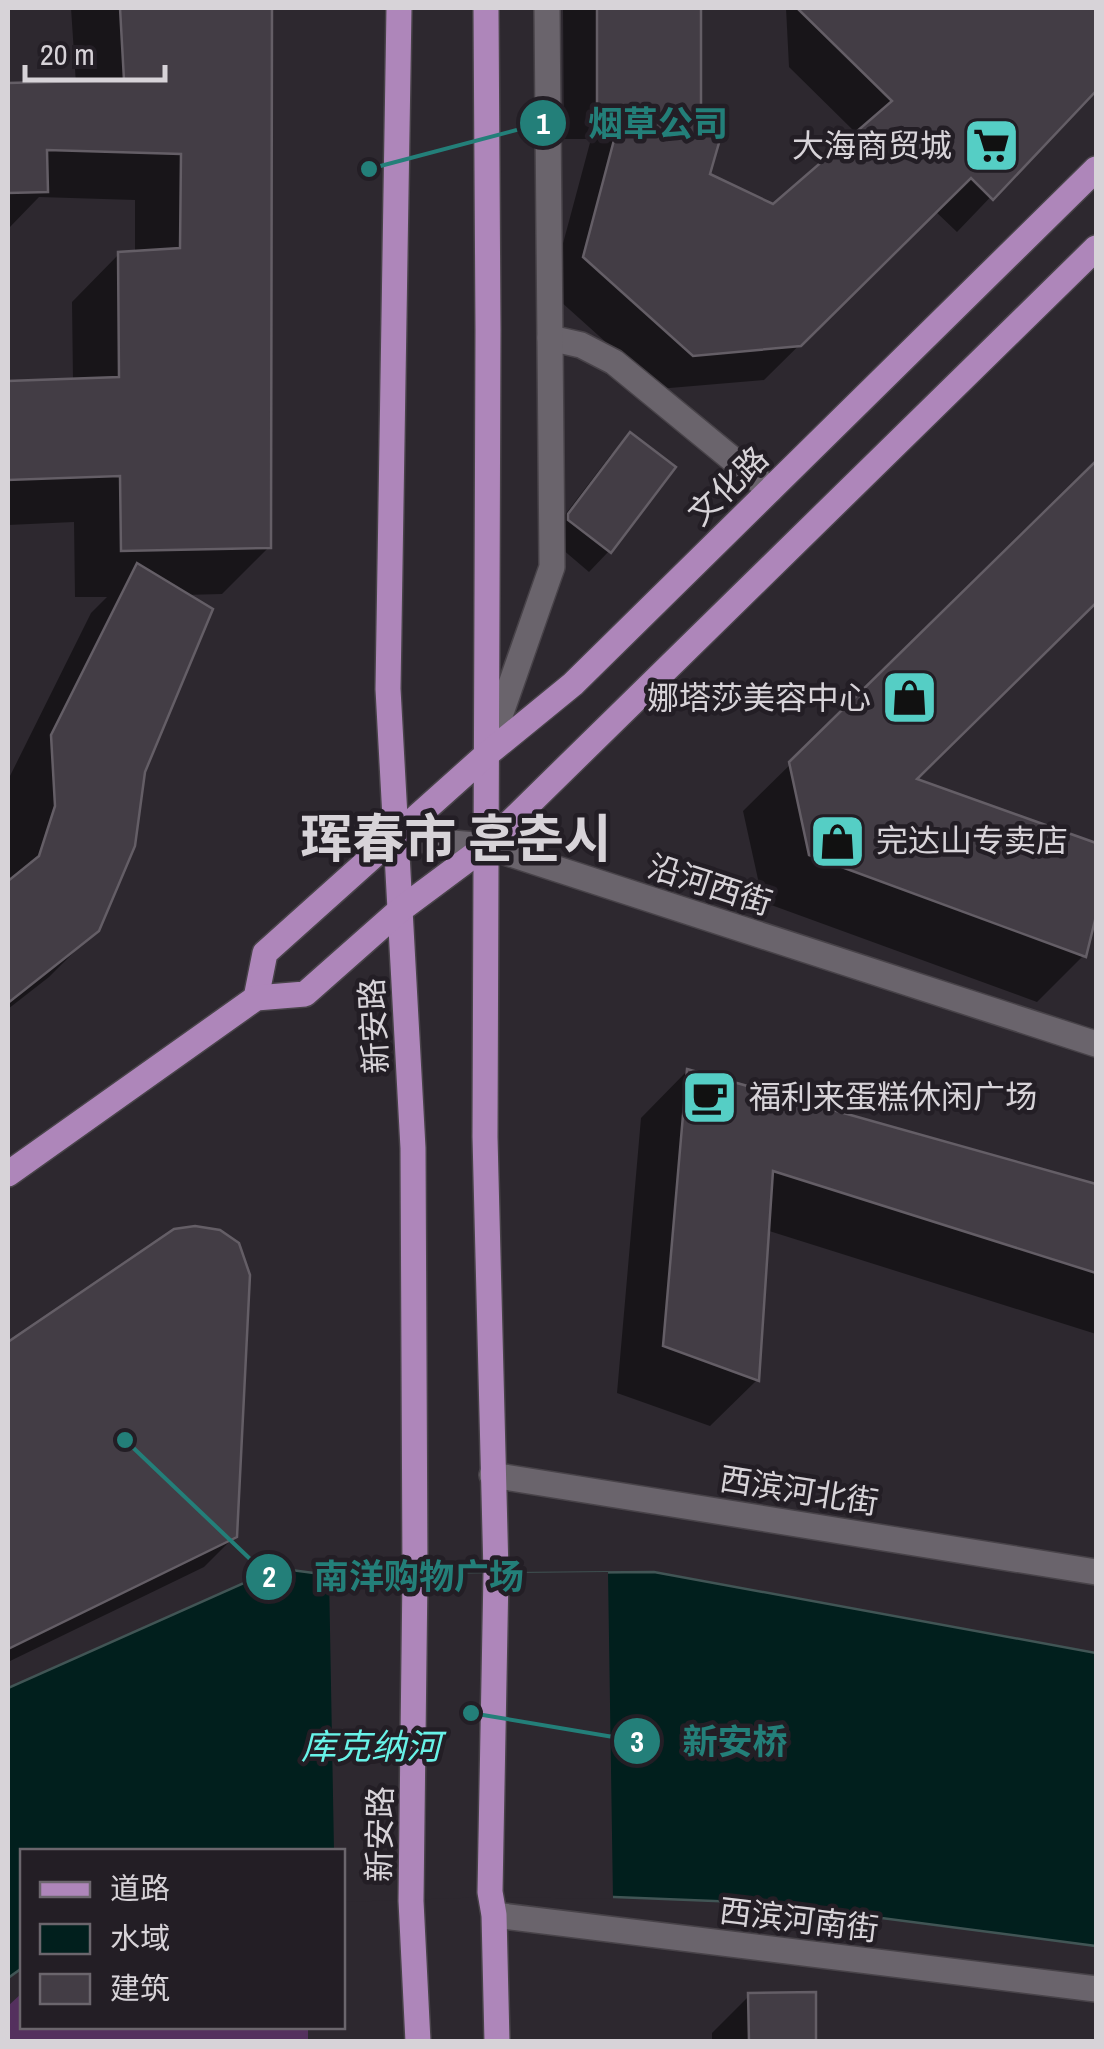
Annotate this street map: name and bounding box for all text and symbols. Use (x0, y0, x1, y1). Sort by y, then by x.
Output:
scale bar (25, 20, 165, 82)
text: 20 m (40, 34, 95, 74)
callout: 烟草公司 (518, 91, 748, 156)
text: 烟草公司 (588, 100, 728, 147)
text: 1 (536, 103, 550, 143)
supermarket icon: 大海商贸城 (961, 116, 1021, 176)
place label: 大海商贸城 (792, 124, 952, 167)
street label: 文化路 (678, 437, 777, 534)
shop icon: 娜塔莎美容中心 (880, 668, 940, 728)
place label: 娜塔莎美容中心 (647, 676, 871, 719)
district label: 珲春市 훈춘시 (300, 803, 612, 873)
shop icon: 完达山专卖店 (807, 811, 867, 871)
place label: 完达山专卖店 (876, 819, 1068, 862)
street label: 沿河西街 (643, 844, 778, 925)
street label: 新安路 (350, 977, 397, 1075)
cafe icon: 福利来蛋糕休闲广场 (680, 1067, 740, 1127)
place label: 福利来蛋糕休闲广场 (749, 1075, 1037, 1118)
street label: 西滨河北街 (717, 1457, 881, 1524)
callout: 南洋购物广场 (244, 1544, 544, 1609)
text: 南洋购物广场 (314, 1553, 524, 1600)
text: 2 (262, 1556, 276, 1596)
callout: 新安桥 (612, 1709, 807, 1774)
text: 新安桥 (682, 1718, 788, 1765)
text: 3 (630, 1721, 644, 1761)
water label: 库克纳河 (301, 1723, 447, 1770)
street label: 新安路 (357, 1786, 402, 1882)
legend (20, 1849, 345, 2029)
text: 道路 (110, 1868, 170, 1908)
street label: 西滨河南街 (717, 1888, 881, 1951)
text: 水域 (110, 1918, 170, 1958)
text: 建筑 (110, 1968, 170, 2008)

